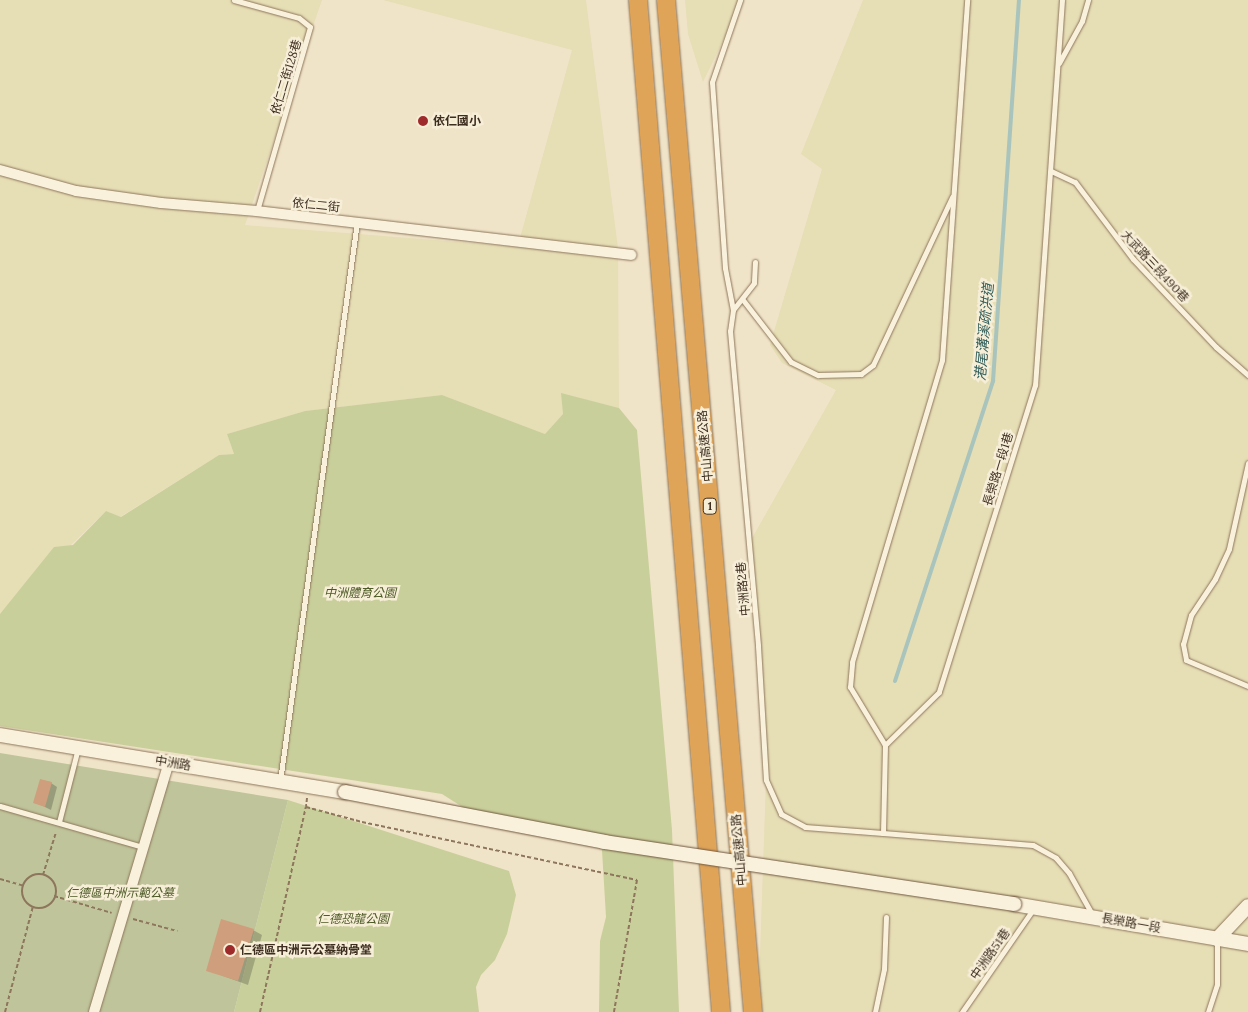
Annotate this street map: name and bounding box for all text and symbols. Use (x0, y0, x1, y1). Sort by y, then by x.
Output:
street label: 依仁二街128巷 (268, 38, 304, 116)
place label: 依仁國小 (433, 114, 481, 128)
marker: 依仁國小 (417, 115, 429, 127)
street label: 依仁二街 (291, 195, 341, 215)
street label: 大武路三段490巷 (1118, 227, 1192, 305)
water label: 港尾溝溪疏洪道 (971, 282, 997, 382)
street label: 中山高速公路 (695, 410, 715, 482)
street label: 長榮路一段1巷 (980, 430, 1016, 508)
road number: 1 (702, 498, 718, 514)
street label: 中洲路2巷 (733, 561, 753, 617)
park label: 中洲體育公園 (324, 586, 396, 600)
street label: 中洲路 (154, 753, 192, 773)
street label: 中山高速公路 (729, 814, 749, 886)
park label: 仁德區中洲示範公墓 (66, 886, 174, 900)
street label: 長榮路一段 (1100, 911, 1162, 935)
park label: 仁德恐龍公園 (317, 912, 389, 926)
street label: 中洲路51巷 (967, 926, 1013, 982)
place label: 仁德區中洲示公墓納骨堂 (240, 943, 372, 957)
marker: 仁德區中洲示公墓納骨堂 (224, 944, 236, 956)

